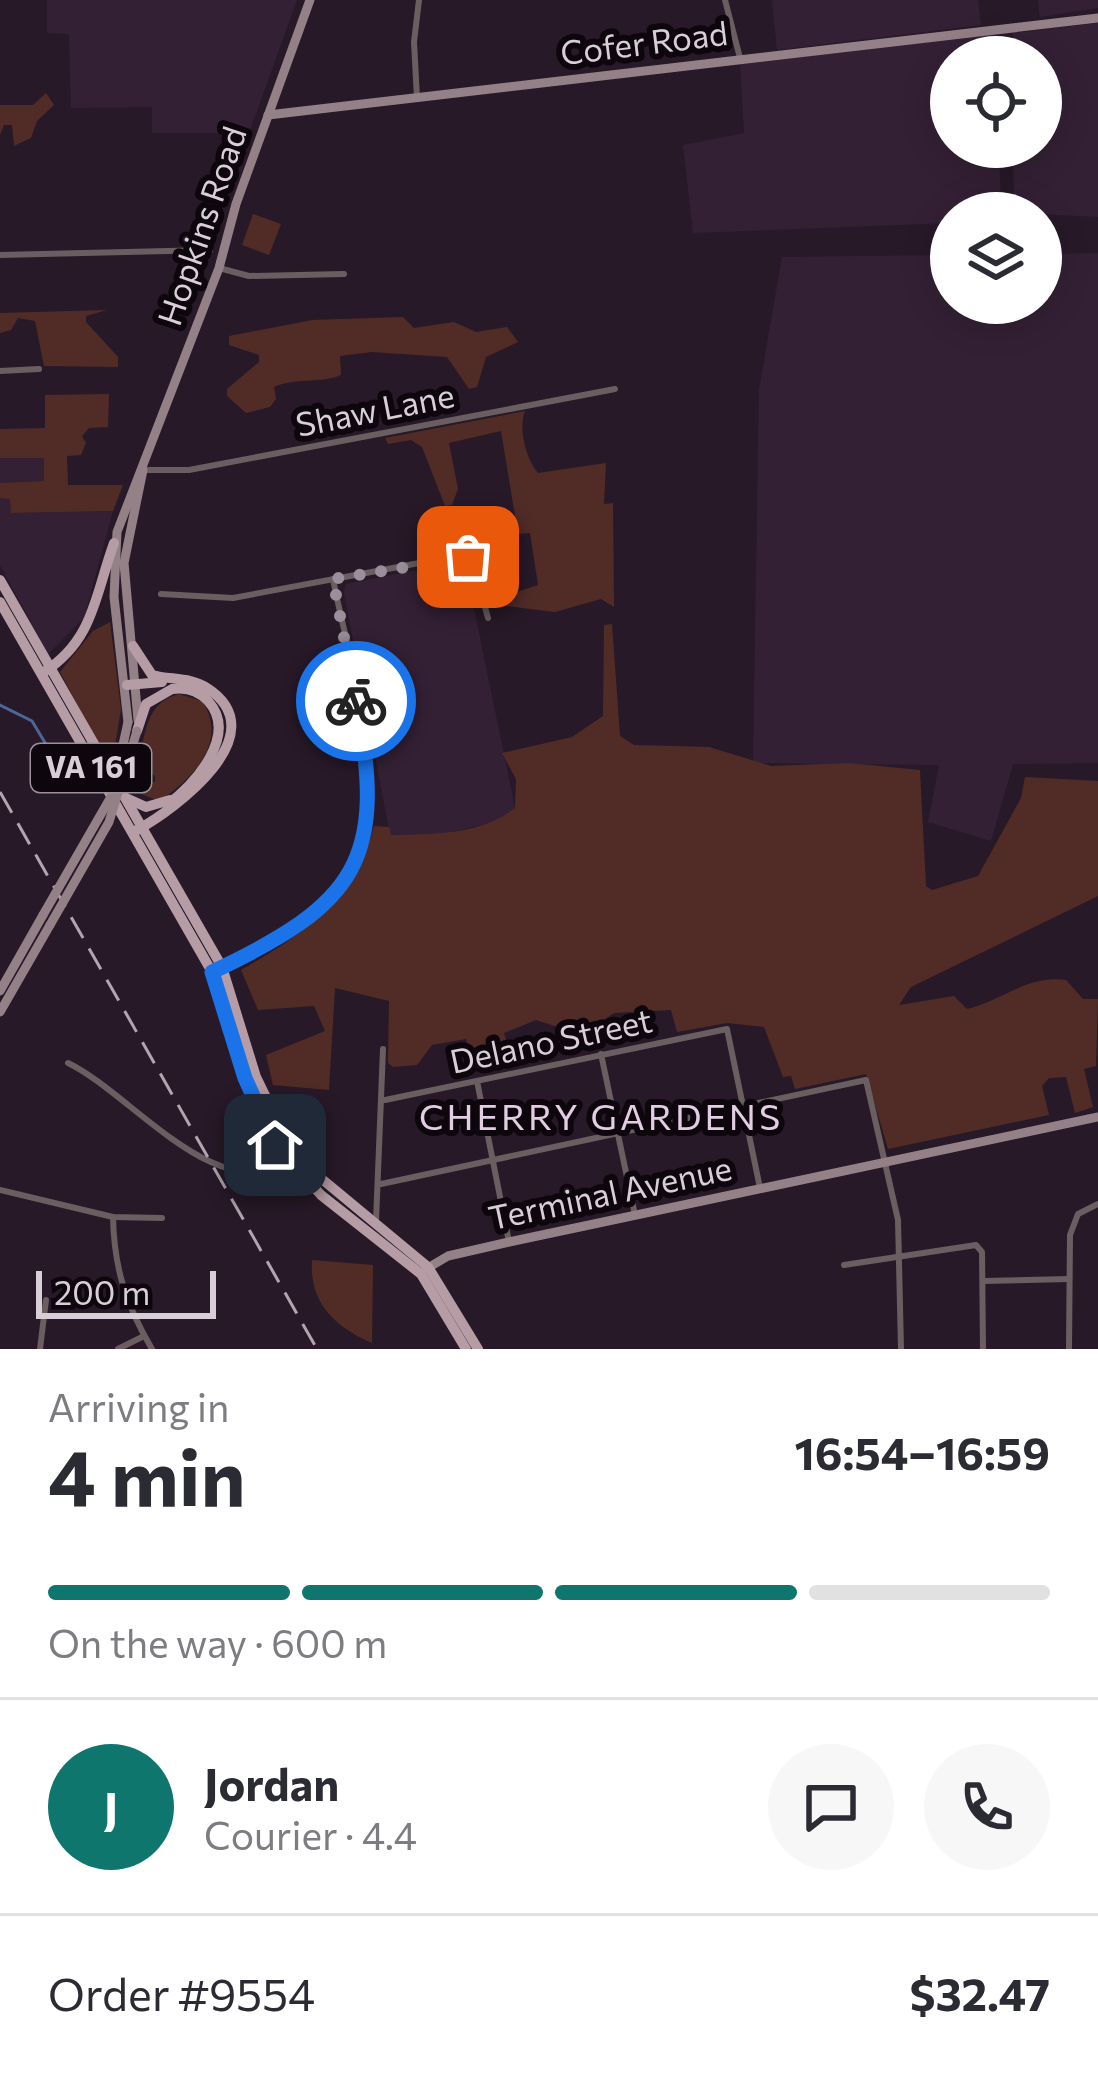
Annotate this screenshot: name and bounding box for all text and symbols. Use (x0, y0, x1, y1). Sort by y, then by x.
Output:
street label: Cofer Road (558, 11, 730, 72)
map controls (930, 36, 1062, 324)
button: locate (930, 36, 1062, 168)
street label: Hopkins Road (147, 121, 254, 330)
button: layers (930, 192, 1062, 324)
street label: Shaw Lane (292, 373, 457, 444)
pin (417, 506, 519, 608)
icon: bag (435, 524, 501, 590)
courier (296, 641, 416, 761)
icon: bike (323, 668, 389, 734)
road number: VA 161 (31, 744, 151, 792)
street label: Delano Street (446, 998, 655, 1081)
district label: CHERRY GARDENS (419, 1093, 783, 1137)
pin (224, 1094, 326, 1196)
icon: home (242, 1112, 308, 1178)
street label: Terminal Avenue (484, 1146, 735, 1237)
scale bar (36, 1265, 216, 1318)
text: 200 m (54, 1271, 150, 1312)
text: Arriving in (48, 1382, 229, 1430)
text: 16:54–16:59 (794, 1424, 1050, 1479)
text: 4 min (48, 1427, 246, 1522)
text: On the way · 600 m (48, 1618, 387, 1666)
button: chat (768, 1744, 894, 1870)
button: phone (924, 1744, 1050, 1870)
text: Jordan (204, 1755, 339, 1810)
text: J (104, 1779, 118, 1834)
text: Courier · 4.4 (204, 1810, 417, 1858)
text: Order #9554 (48, 1965, 315, 2020)
text: $32.47 (910, 1965, 1050, 2020)

